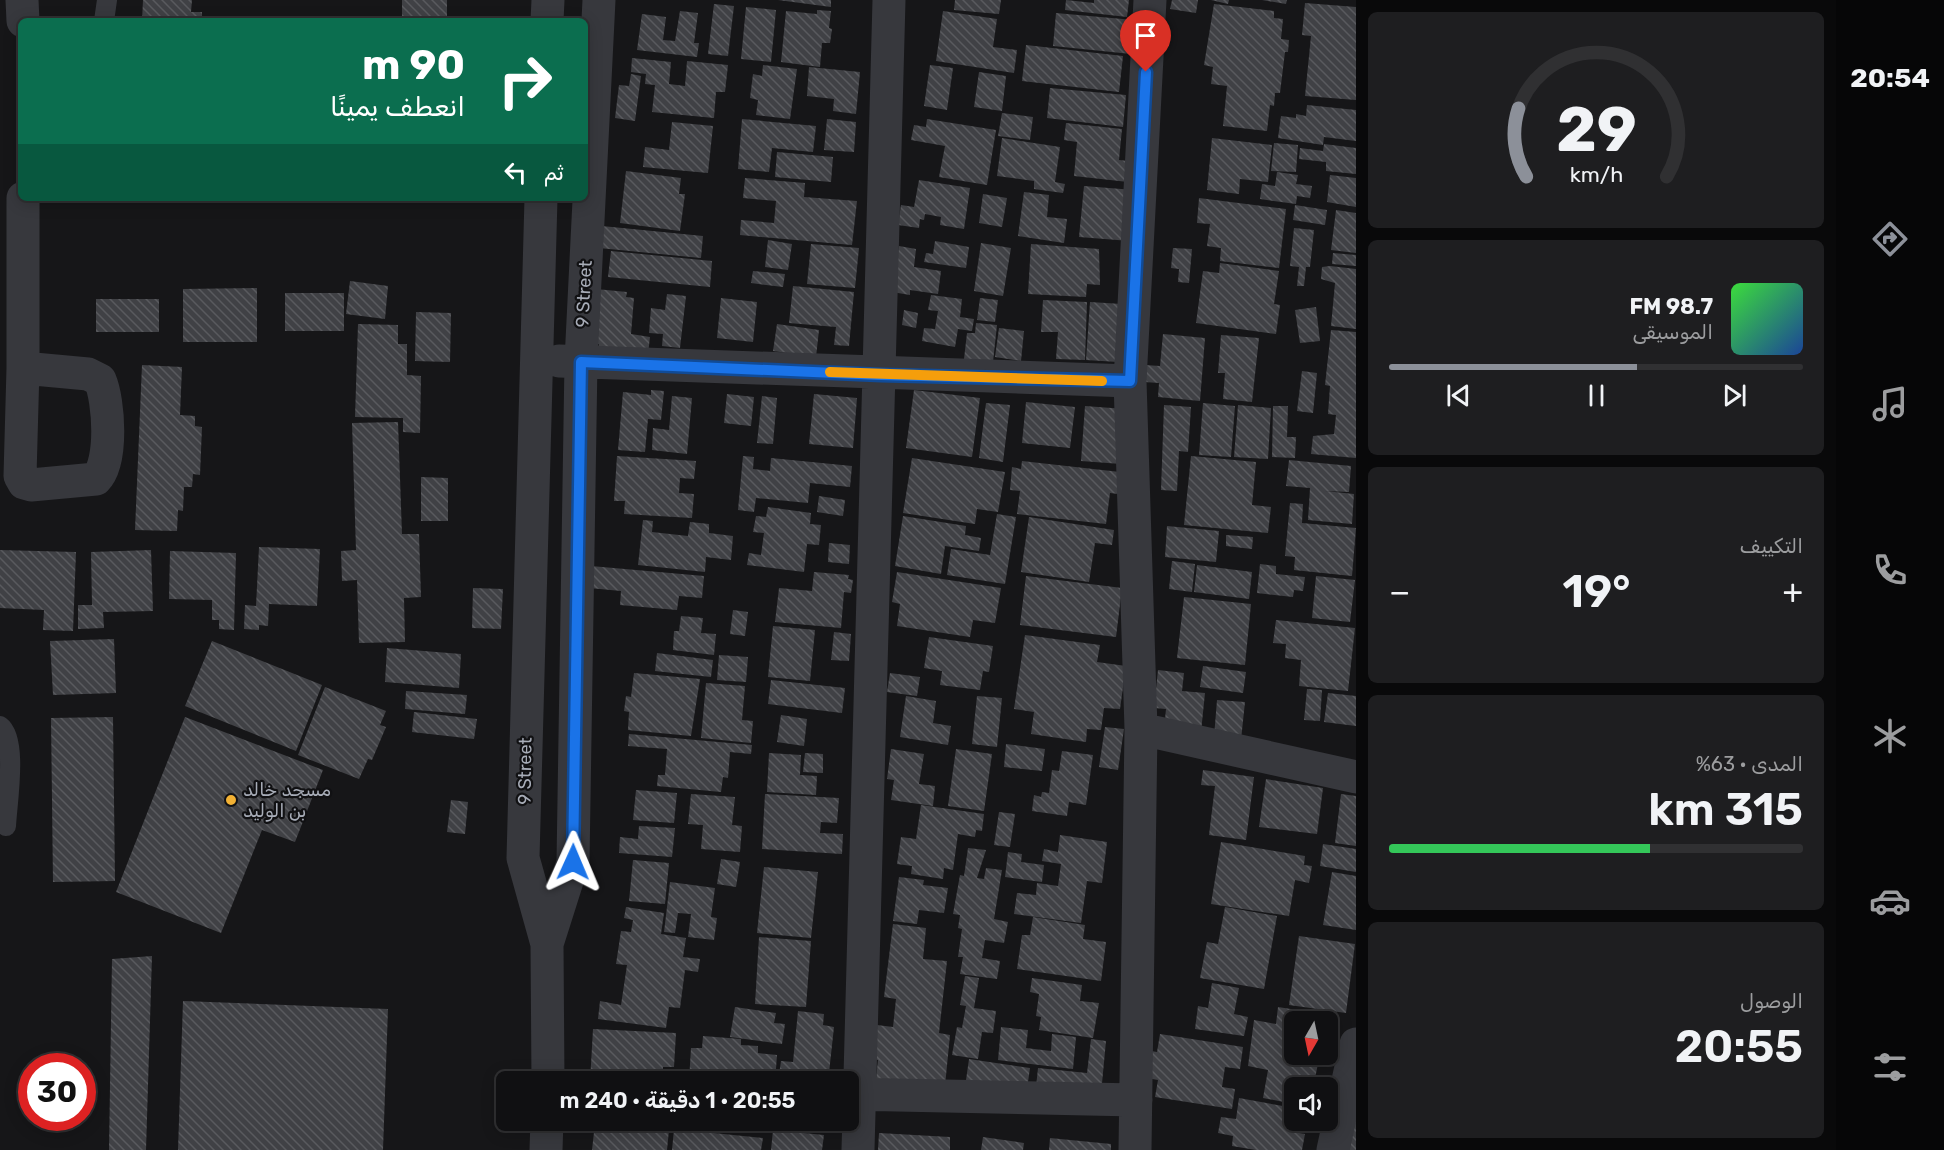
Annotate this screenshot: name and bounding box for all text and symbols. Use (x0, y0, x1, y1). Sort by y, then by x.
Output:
pin (1120, 10, 1171, 72)
icon: arrive (1129, 19, 1162, 52)
text: 90 m (362, 40, 465, 90)
icon: right (486, 42, 564, 120)
text: 20:54 (1850, 62, 1930, 94)
text: انعطف يمينًا (330, 91, 465, 123)
text: 29 (1556, 93, 1636, 167)
icon: left (499, 156, 532, 189)
text: ثم (544, 159, 564, 186)
text: km/h (1569, 162, 1623, 187)
icon: directions (1869, 218, 1911, 260)
street label: 9 Street (571, 260, 597, 328)
text: 98.7 FM (1629, 293, 1713, 320)
text: الموسيقى (1632, 320, 1713, 344)
icon: previous (1442, 379, 1475, 412)
icon: pause (1580, 379, 1613, 412)
icon: next (1718, 379, 1751, 412)
icon: music (1869, 383, 1911, 425)
text: التكييف (1740, 534, 1803, 558)
icon: phone (1869, 549, 1911, 591)
text: 19° (1562, 565, 1630, 618)
text: − (1389, 572, 1410, 611)
text: + (1782, 572, 1803, 611)
icon: climate (1869, 715, 1911, 757)
street label: 9 Street (513, 737, 537, 805)
text: المدى · 63% (1696, 752, 1803, 776)
place label: مسجد خالد بن الوليد (243, 779, 331, 822)
text: 315 km (1648, 783, 1803, 836)
marker: مسجد خالد بن الوليد (224, 793, 238, 807)
position arrow (541, 830, 605, 894)
icon: car (1869, 880, 1911, 922)
text: الوصول (1740, 989, 1803, 1013)
north arrow (1284, 1011, 1338, 1065)
map controls (1284, 1011, 1338, 1131)
text: 20:55 (1675, 1020, 1803, 1073)
icon: filters (1869, 1046, 1911, 1088)
speed limit sign: 30 (18, 1053, 96, 1131)
button: sound (1284, 1077, 1338, 1131)
text: 20:55 · 1 دقيقة · 240 m (560, 1087, 795, 1114)

